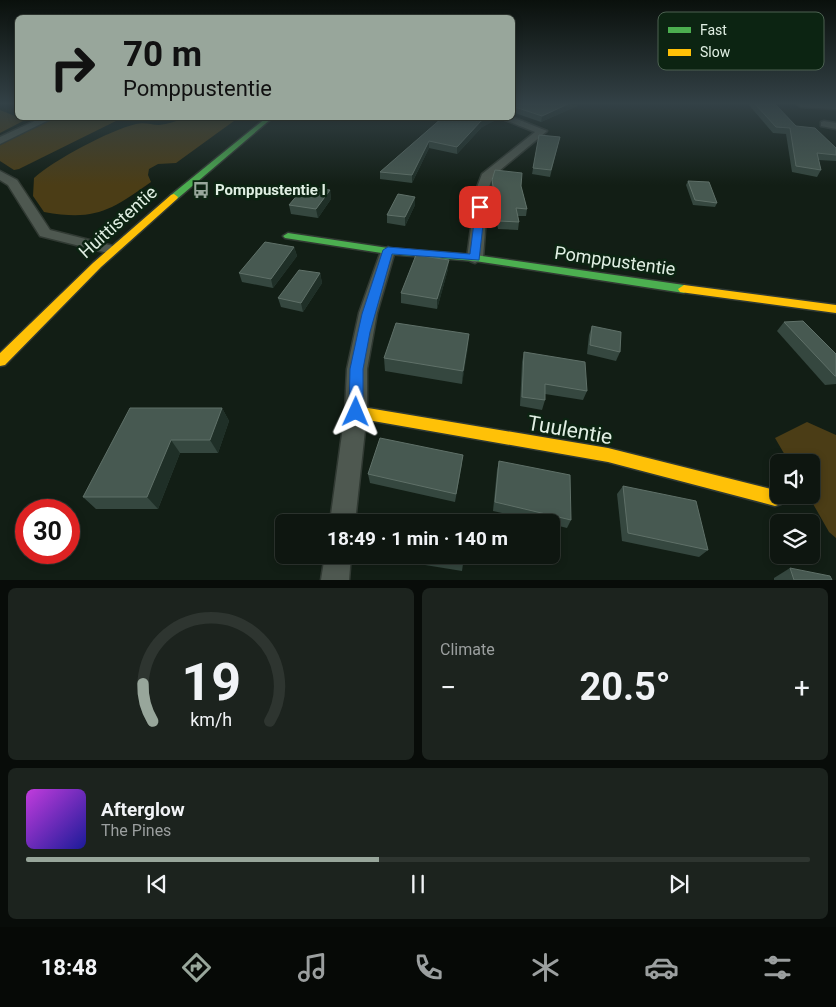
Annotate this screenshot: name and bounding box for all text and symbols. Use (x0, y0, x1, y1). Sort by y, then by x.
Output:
legend (658, 12, 824, 70)
text: Fast (700, 22, 727, 38)
text: 70 m (123, 34, 202, 75)
icon: right (40, 35, 105, 100)
text: Slow (700, 44, 731, 60)
text: Pomppustentie (123, 76, 272, 101)
bus stop icon: Pomppustentie I (191, 180, 211, 200)
street label: Huittistentie (74, 181, 161, 262)
place label: Pomppustentie I (215, 181, 326, 199)
pin (459, 186, 501, 228)
icon: arrive (466, 193, 494, 221)
street label: Pomppustentie (553, 242, 677, 279)
position arrow (329, 385, 381, 437)
street label: Tuulentie (526, 411, 614, 449)
map controls (770, 454, 820, 564)
button: sound (770, 454, 820, 504)
speed limit sign: 30 (15, 499, 80, 564)
button: layers (770, 514, 820, 564)
text: 18:49 · 1 min · 140 m (327, 527, 508, 550)
text: Climate (440, 640, 495, 659)
text: 19 (181, 652, 241, 713)
text: 20.5° (579, 665, 671, 709)
text: − (440, 671, 456, 704)
text: + (794, 671, 810, 704)
text: km/h (190, 709, 232, 730)
text: Afterglow (101, 798, 185, 821)
text: The Pines (101, 821, 171, 840)
icon: previous (143, 870, 171, 898)
icon: pause (404, 870, 432, 898)
icon: next (665, 870, 693, 898)
icon: directions (179, 950, 214, 985)
icon: music (295, 950, 330, 985)
icon: phone (411, 950, 446, 985)
icon: climate (528, 950, 563, 985)
icon: car (644, 950, 679, 985)
icon: filters (760, 950, 795, 985)
text: 18:48 (41, 955, 97, 980)

